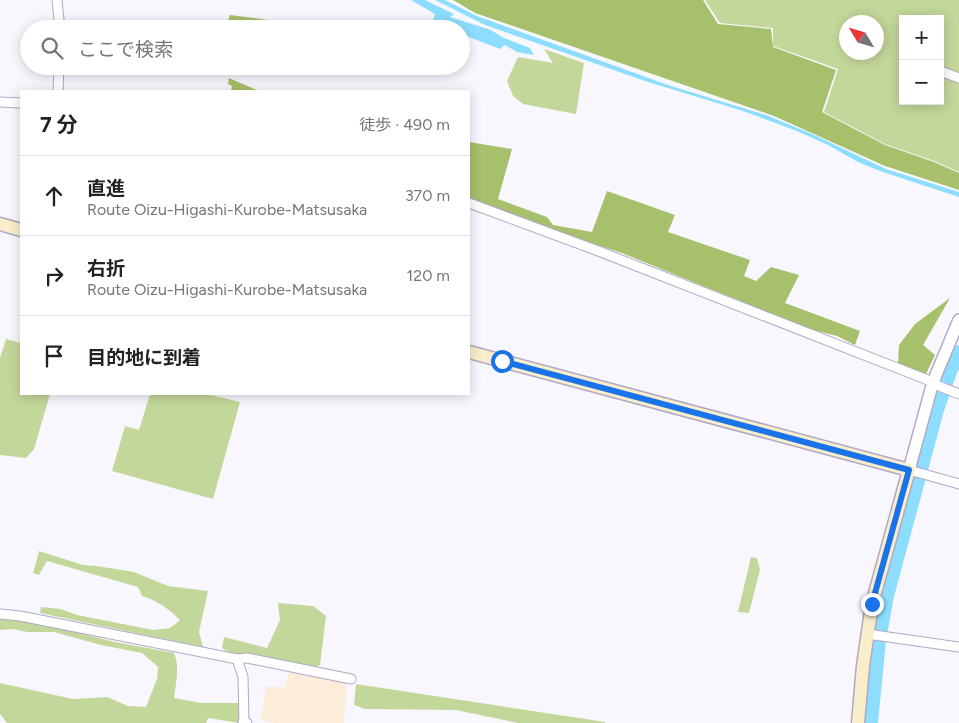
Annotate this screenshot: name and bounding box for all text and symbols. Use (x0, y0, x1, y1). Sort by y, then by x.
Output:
north arrow (839, 15, 884, 60)
map controls (899, 15, 944, 105)
button: + (899, 15, 944, 60)
search box (20, 20, 470, 75)
icon: search (38, 34, 66, 62)
text: ここで検索 (78, 38, 173, 61)
button: − (899, 60, 944, 105)
text: 7 分 (40, 112, 78, 137)
text: 徒歩 · 490 m (359, 115, 450, 134)
text: 直進 (87, 177, 125, 200)
icon: ahead (40, 182, 68, 210)
text: 370 m (405, 186, 450, 205)
text: Route Oizu-Higashi-Kurobe-Matsusaka (87, 200, 367, 219)
text: 右折 (87, 257, 125, 280)
icon: right (40, 262, 68, 290)
text: 120 m (407, 266, 450, 285)
text: Route Oizu-Higashi-Kurobe-Matsusaka (87, 280, 367, 299)
icon: arrive (40, 342, 68, 370)
text: 目的地に到着 (87, 346, 201, 369)
route start (491, 350, 514, 373)
route end (861, 593, 884, 616)

